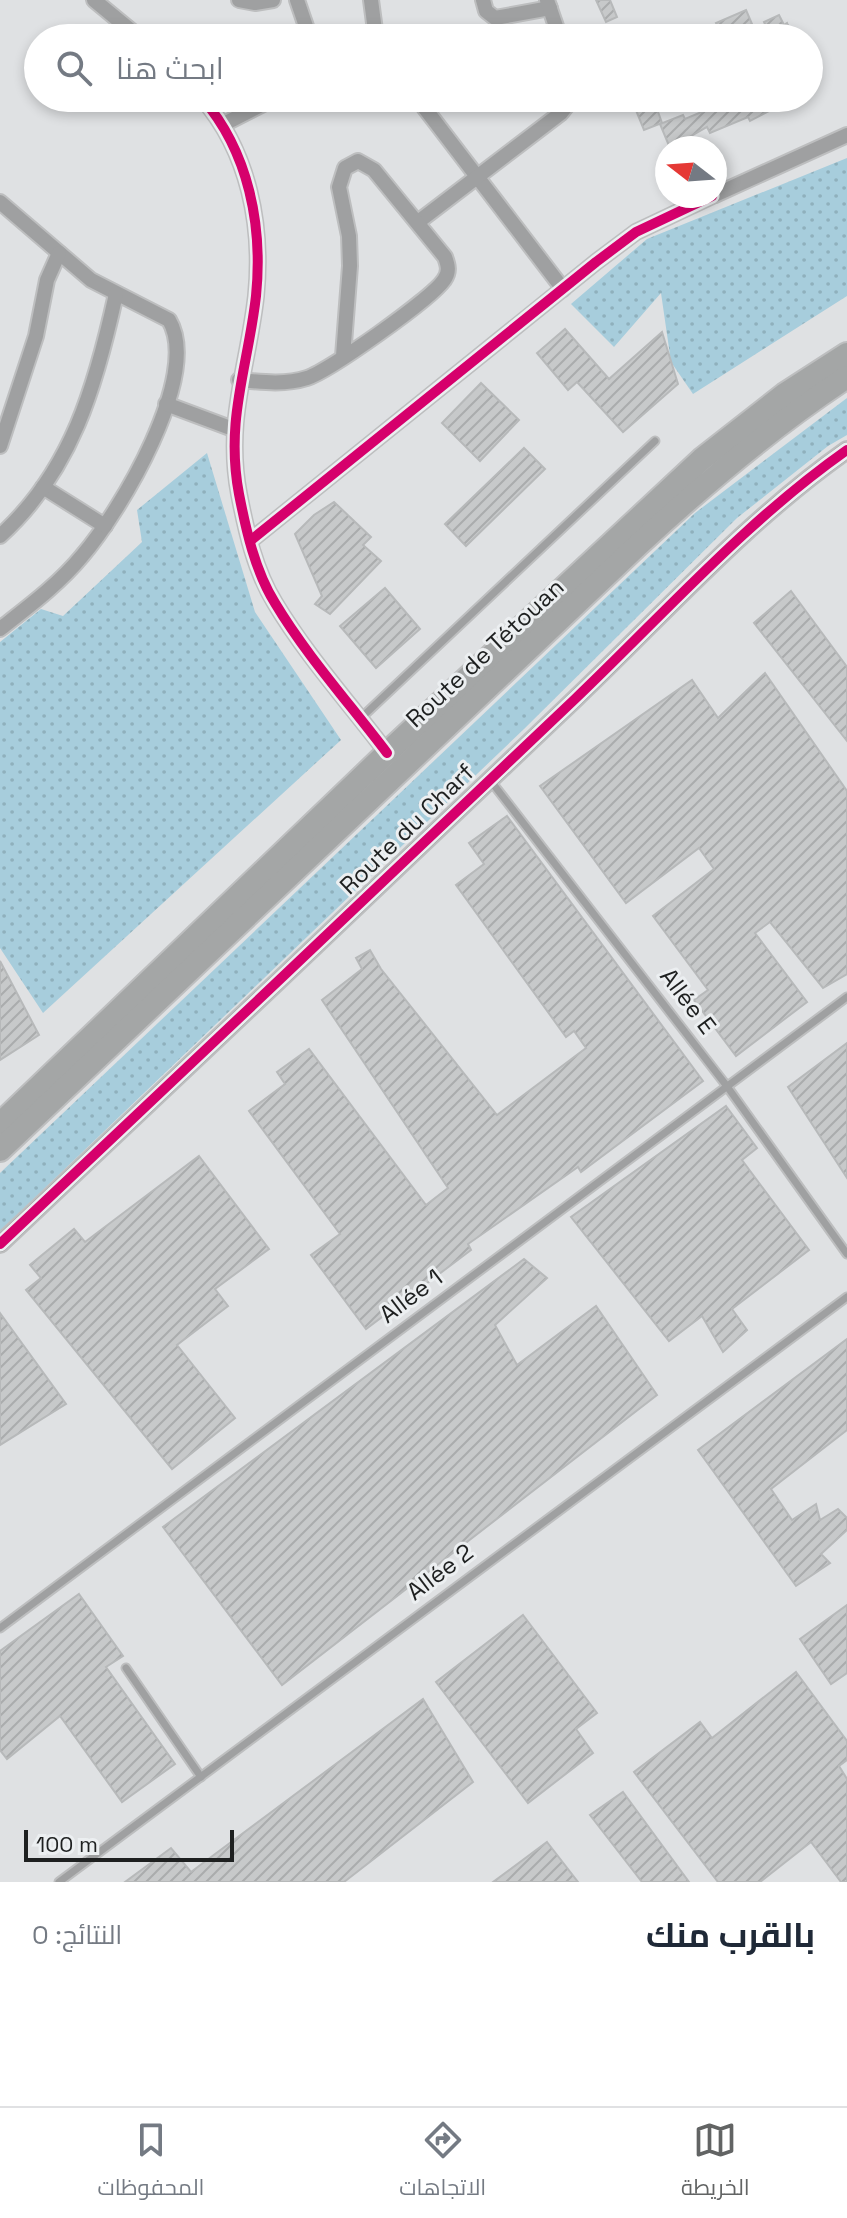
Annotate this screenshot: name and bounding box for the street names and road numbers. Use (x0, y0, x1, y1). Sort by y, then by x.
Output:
street label: Route de Tétouan (399, 571, 570, 734)
street label: Route du Charf (333, 757, 481, 901)
street label: Allée E (653, 961, 723, 1040)
street label: Allée 1 (373, 1262, 449, 1329)
street label: Allée 2 (400, 1536, 479, 1607)

